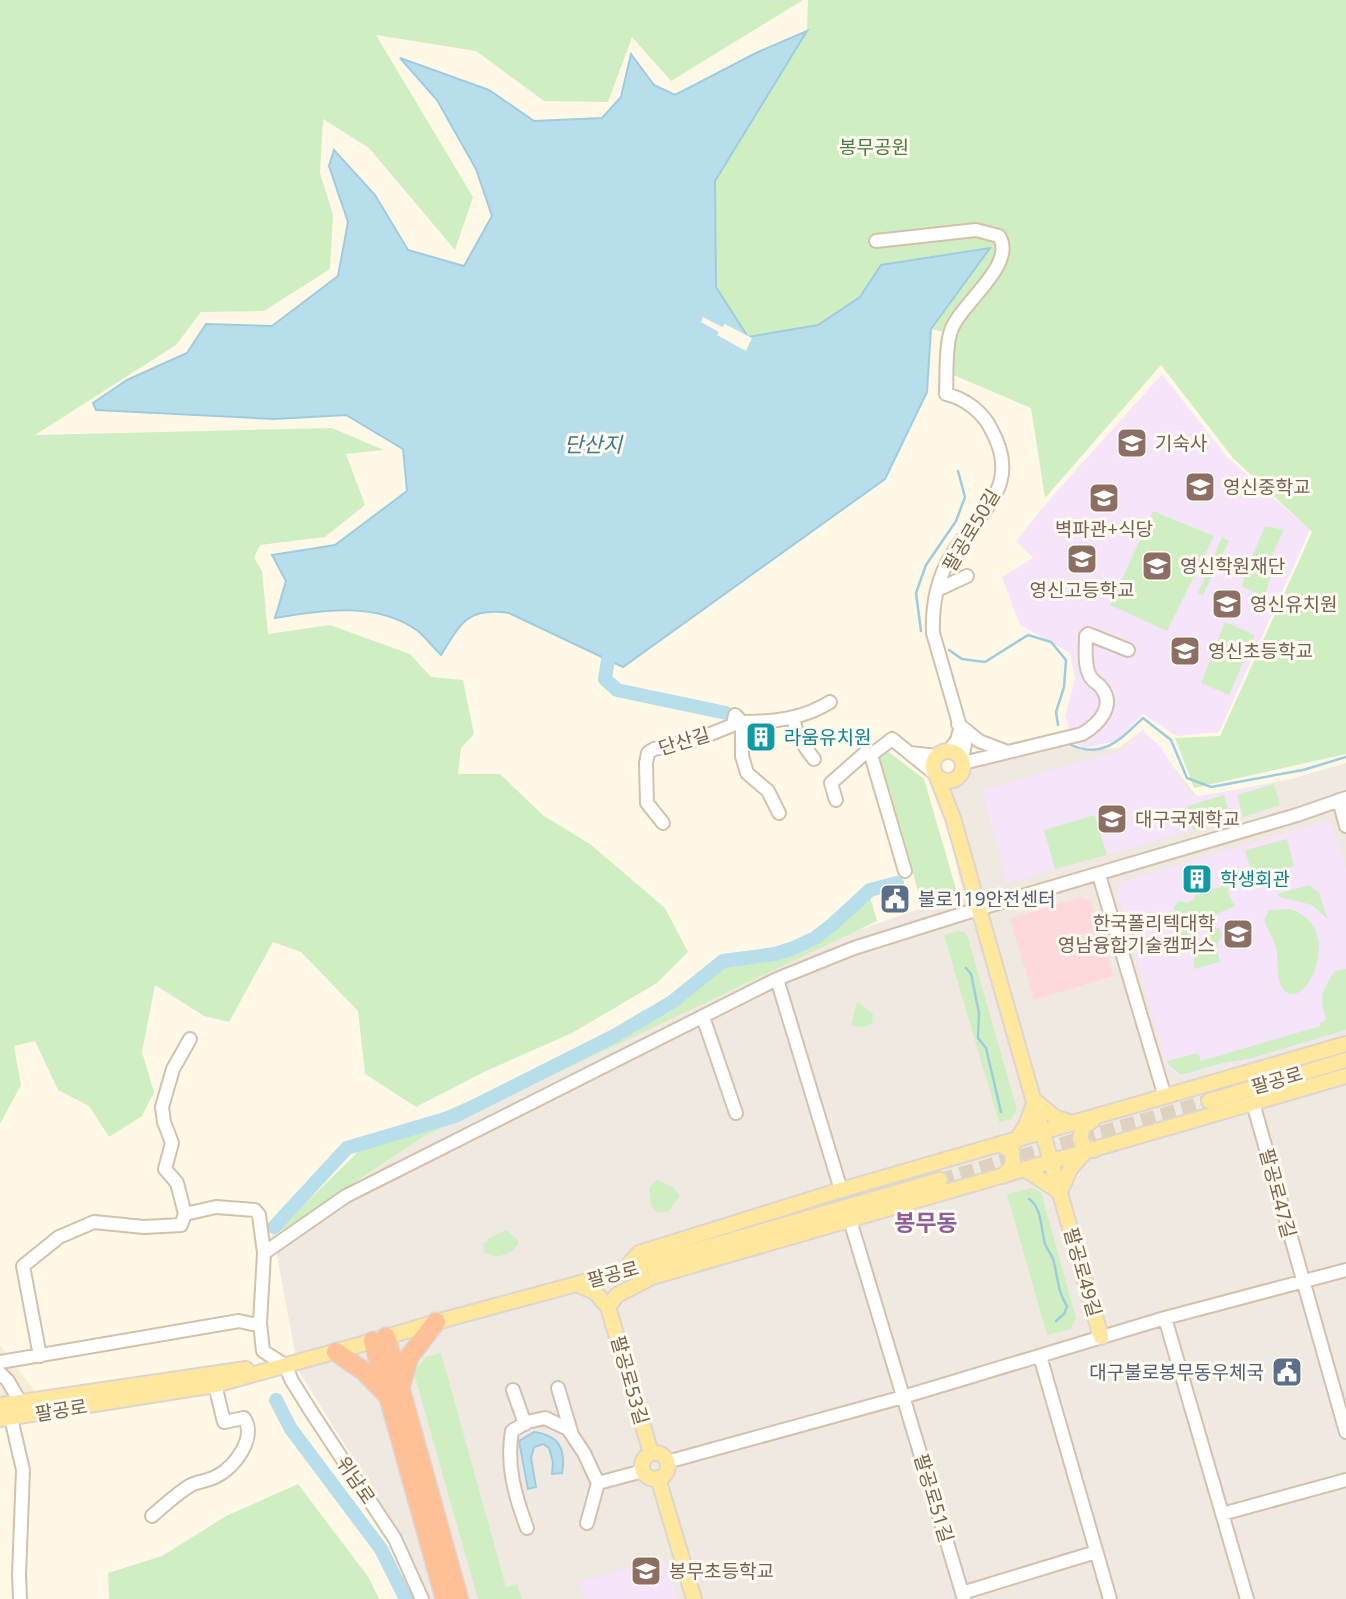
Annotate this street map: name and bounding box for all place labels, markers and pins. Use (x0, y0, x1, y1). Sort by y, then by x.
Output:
school or university icon: 기숙사 (1115, 426, 1149, 460)
place label: 기숙사 (1155, 430, 1207, 456)
school or university icon: 영신중학교 (1183, 470, 1217, 504)
place label: 영신중학교 (1223, 474, 1310, 500)
school or university icon: 벽파관+식당 (1087, 481, 1121, 515)
place label: 벽파관+식당 (1055, 516, 1153, 542)
school or university icon: 영신고등학교 (1065, 542, 1099, 576)
school or university icon: 영신학원재단 (1140, 549, 1174, 583)
place label: 영신학원재단 (1180, 553, 1285, 579)
place label: 영신고등학교 (1030, 577, 1134, 603)
school or university icon: 영신유치원 (1210, 587, 1244, 621)
place label: 영신유치원 (1250, 591, 1337, 617)
school or university icon: 영신초등학교 (1168, 634, 1202, 668)
place label: 영신초등학교 (1208, 638, 1313, 664)
building icon: 라움유치원 (744, 720, 778, 754)
place label: 라움유치원 (784, 724, 871, 750)
school or university icon: 대구국제학교 (1095, 802, 1129, 836)
place label: 대구국제학교 (1135, 806, 1240, 832)
building icon: 학생회관 (1180, 862, 1214, 896)
place label: 학생회관 (1220, 866, 1290, 892)
public building icon: 불로119안전센터 (878, 882, 912, 916)
place label: 불로119안전센터 (918, 886, 1056, 912)
place label: 한국폴리텍대학 영남융합기술캠퍼스 (1058, 910, 1216, 958)
school or university icon: 한국폴리텍대학 영남융합기술캠퍼스 (1221, 917, 1255, 951)
public building icon: 대구불로봉무동우체국 (1270, 1355, 1304, 1389)
place label: 대구불로봉무동우체국 (1089, 1359, 1264, 1385)
school or university icon: 봉무초등학교 (629, 1554, 663, 1588)
place label: 봉무초등학교 (669, 1558, 774, 1584)

